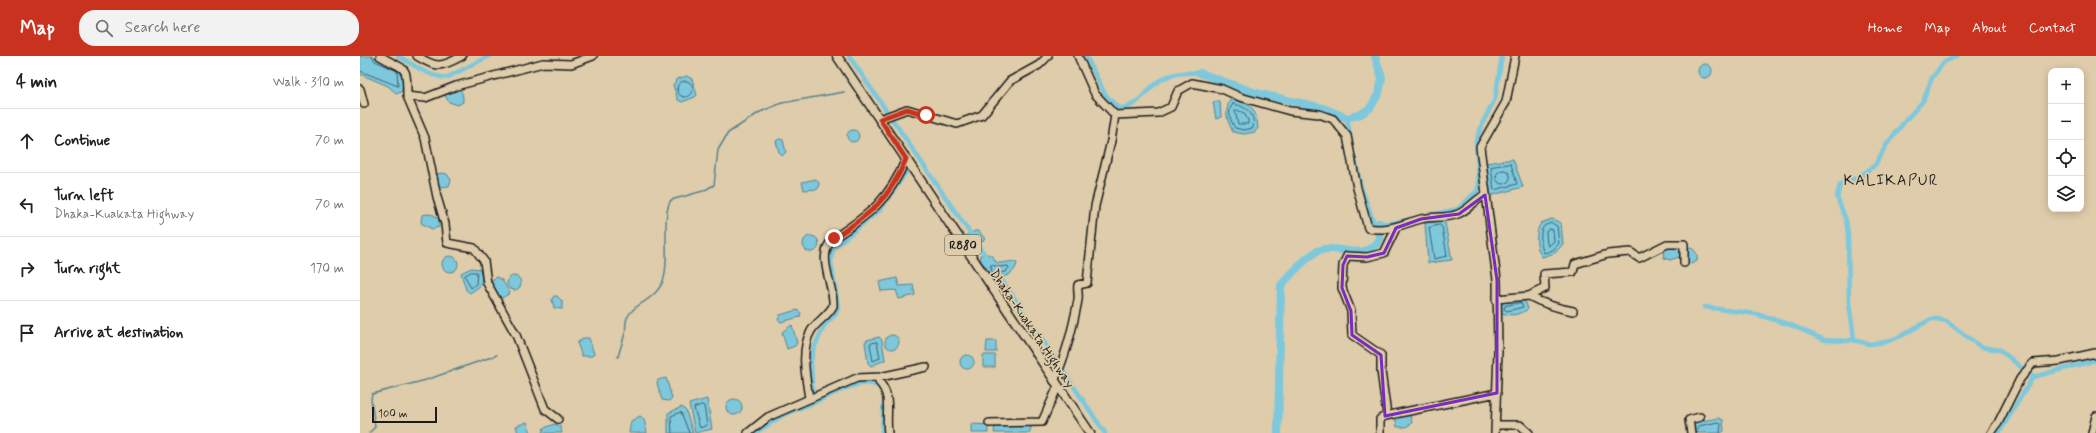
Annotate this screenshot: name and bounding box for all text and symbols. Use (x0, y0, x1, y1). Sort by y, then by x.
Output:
search box (79, 10, 359, 46)
text: Map (20, 16, 55, 41)
icon: search (93, 17, 115, 39)
text: Search here (125, 18, 200, 38)
text: Home (1868, 19, 1902, 37)
text: Map (1924, 19, 1950, 37)
text: About (1972, 19, 2007, 37)
text: Contact (2029, 19, 2076, 37)
map controls (2048, 68, 2084, 212)
button: + (2048, 68, 2084, 104)
text: 4 min (16, 71, 57, 93)
text: Walk · 310 m (273, 74, 344, 91)
button: − (2048, 104, 2084, 140)
route start (917, 106, 935, 124)
icon: ahead (16, 130, 38, 152)
text: Continue (54, 131, 110, 151)
text: 70 m (315, 132, 344, 149)
button: locate (2048, 140, 2084, 176)
district label: KALIKAPUR (1844, 171, 1938, 191)
button: layers (2048, 176, 2084, 212)
text: Turn left (54, 186, 114, 206)
icon: left (16, 194, 38, 216)
text: 70 m (315, 196, 344, 213)
text: Dhaka-Kuakata Highway (54, 206, 194, 223)
route end (825, 229, 843, 247)
road number: R880 (945, 235, 981, 255)
icon: right (16, 258, 38, 280)
text: Turn right (54, 259, 121, 279)
text: 170 m (310, 260, 344, 277)
street label: Dhaka-Kuakata Highway (984, 266, 1078, 393)
icon: arrive (16, 322, 38, 344)
text: Arrive at destination (54, 323, 183, 343)
scale bar (372, 405, 437, 424)
text: 100 m (378, 407, 408, 421)

